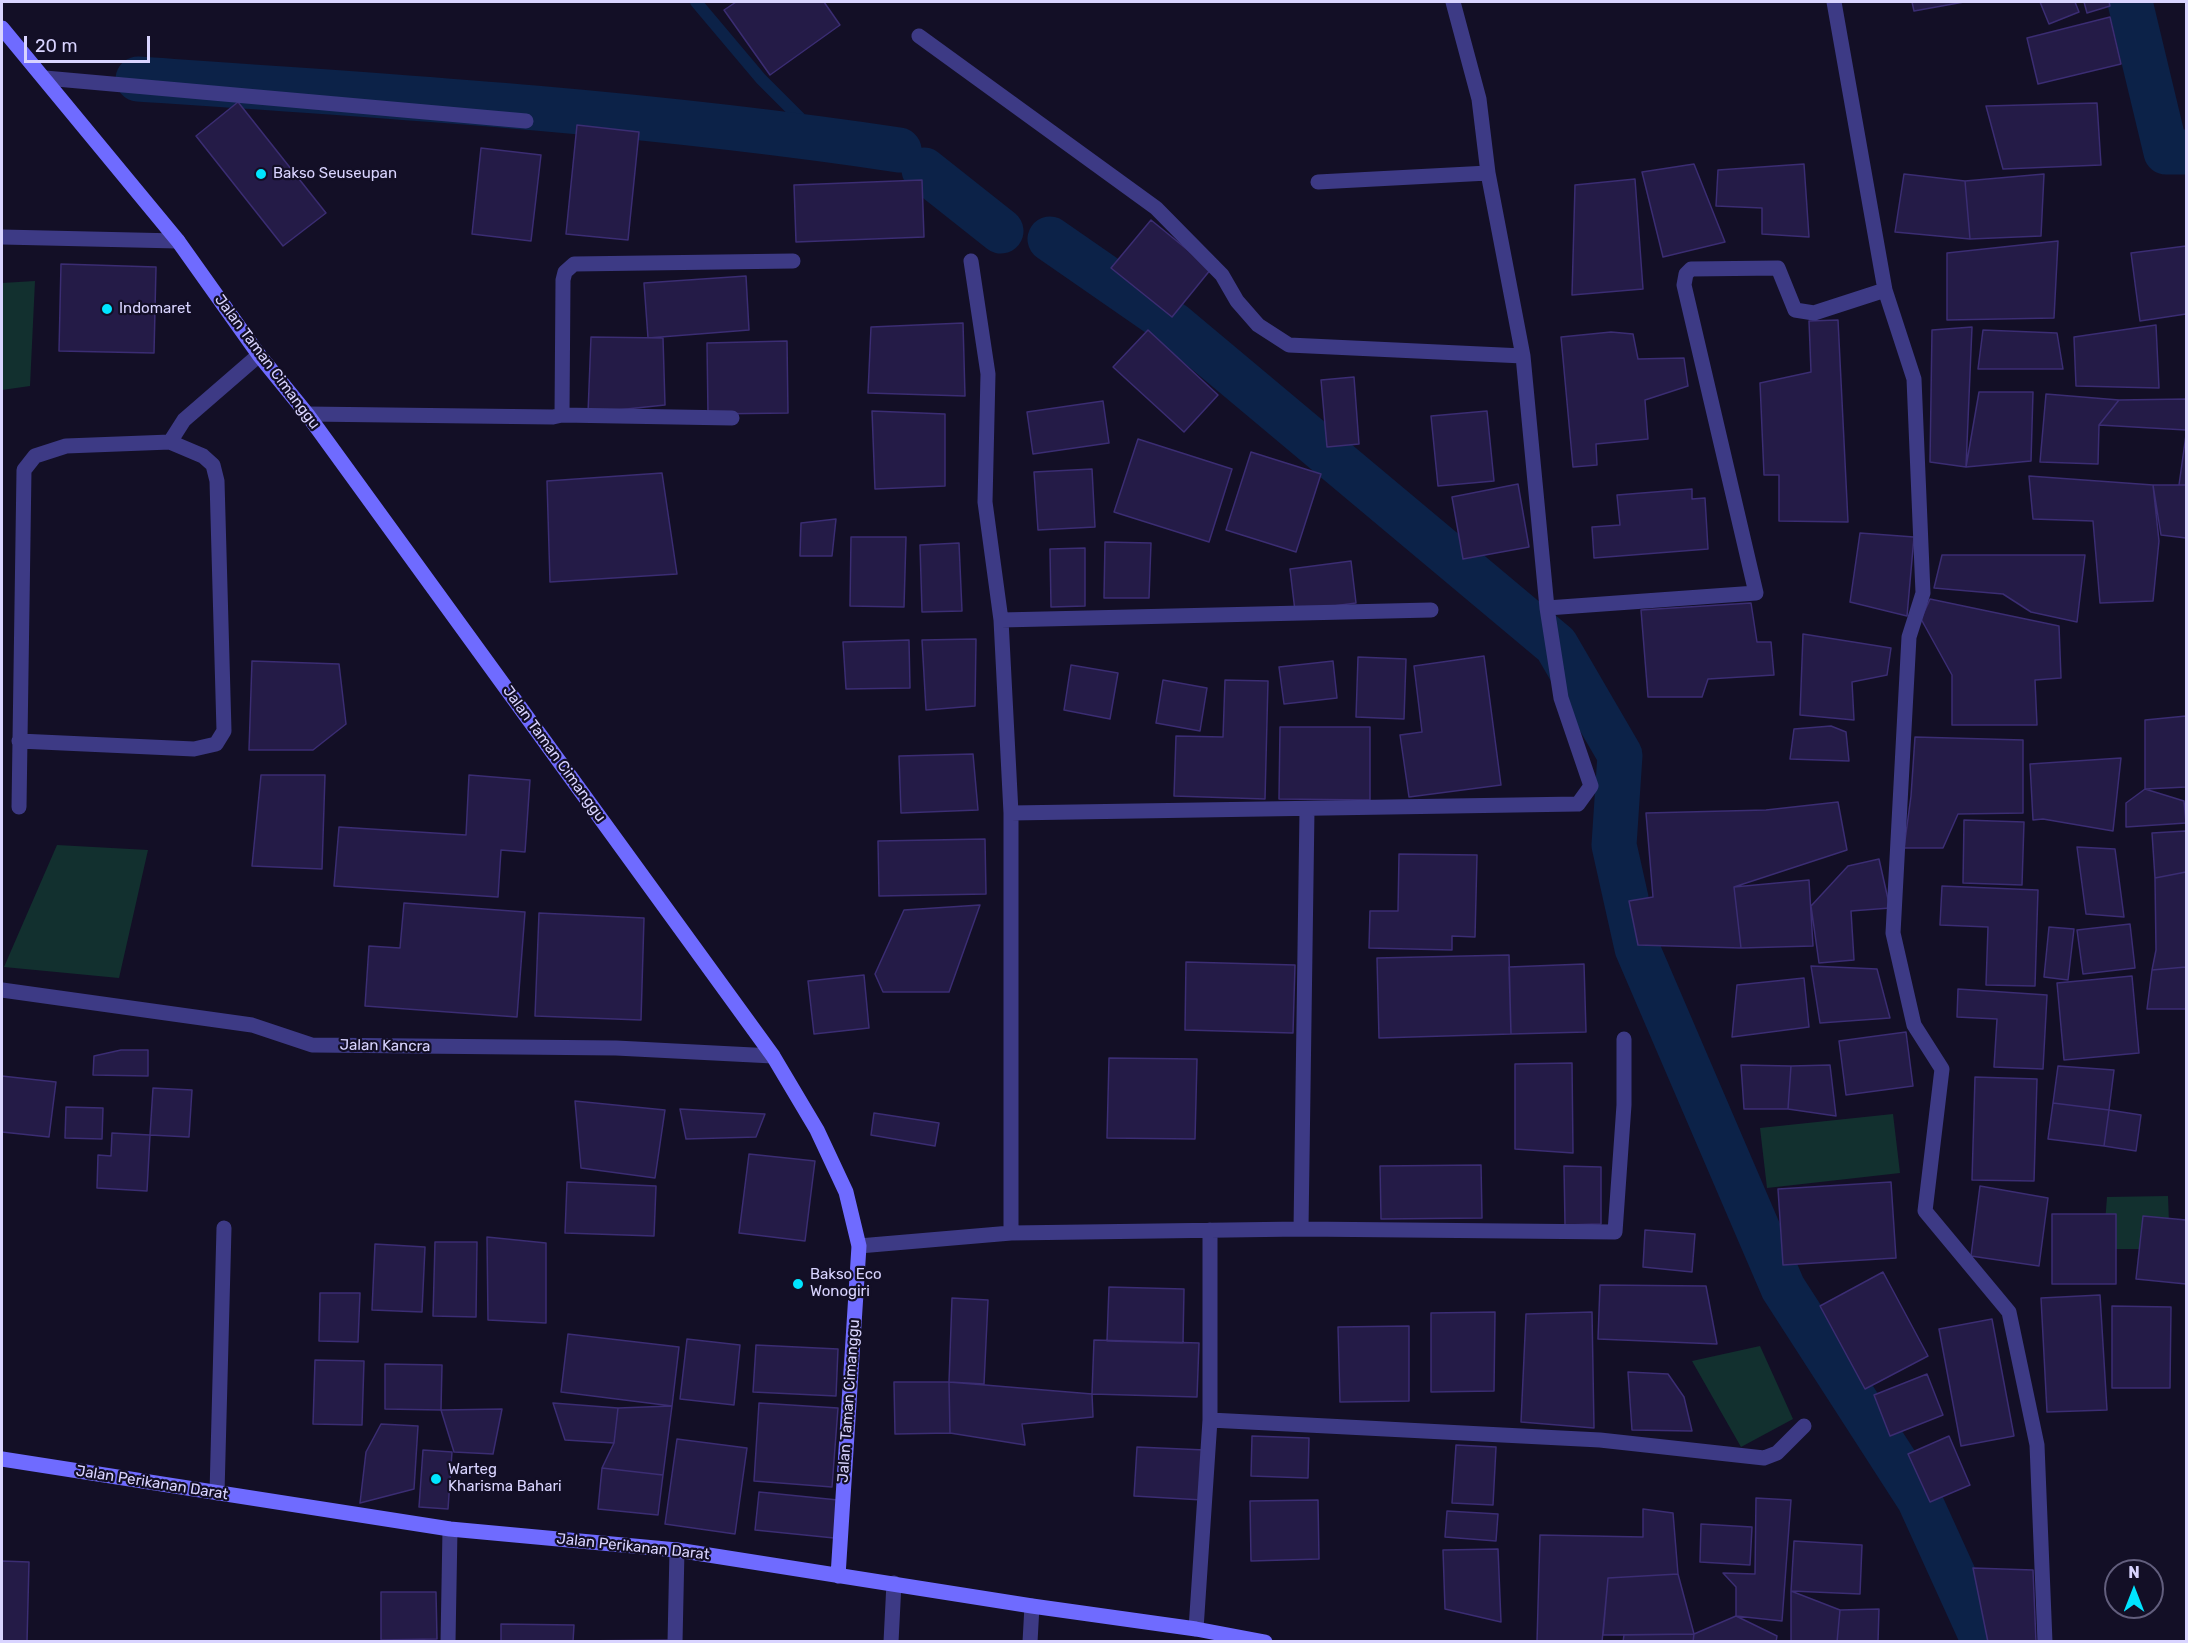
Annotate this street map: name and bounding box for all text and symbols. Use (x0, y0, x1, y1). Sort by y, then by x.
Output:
scale bar (27, 24, 153, 62)
text: 20 m (35, 35, 77, 57)
place label: Bakso Seuseupan (273, 165, 397, 183)
marker: Bakso Seuseupan (254, 167, 268, 181)
street label: Jalan Taman Cimanggu (211, 291, 323, 433)
place label: Indomaret (119, 300, 191, 318)
marker: Indomaret (100, 302, 114, 316)
street label: Jalan Taman Cimanggu (499, 683, 609, 825)
street label: Jalan Kancra (339, 1036, 431, 1056)
place label: Bakso Eco Wonogiri (810, 1266, 882, 1301)
marker: Bakso Eco Wonogiri (791, 1277, 805, 1291)
street label: Jalan Taman Cimanggu (834, 1319, 864, 1483)
place label: Warteg Kharisma Bahari (448, 1461, 562, 1496)
street label: Jalan Perikanan Darat (75, 1462, 229, 1504)
marker: Warteg Kharisma Bahari (429, 1472, 443, 1486)
street label: Jalan Perikanan Darat (556, 1530, 710, 1564)
north arrow (2104, 1559, 2164, 1619)
text: N (2128, 1563, 2140, 1582)

